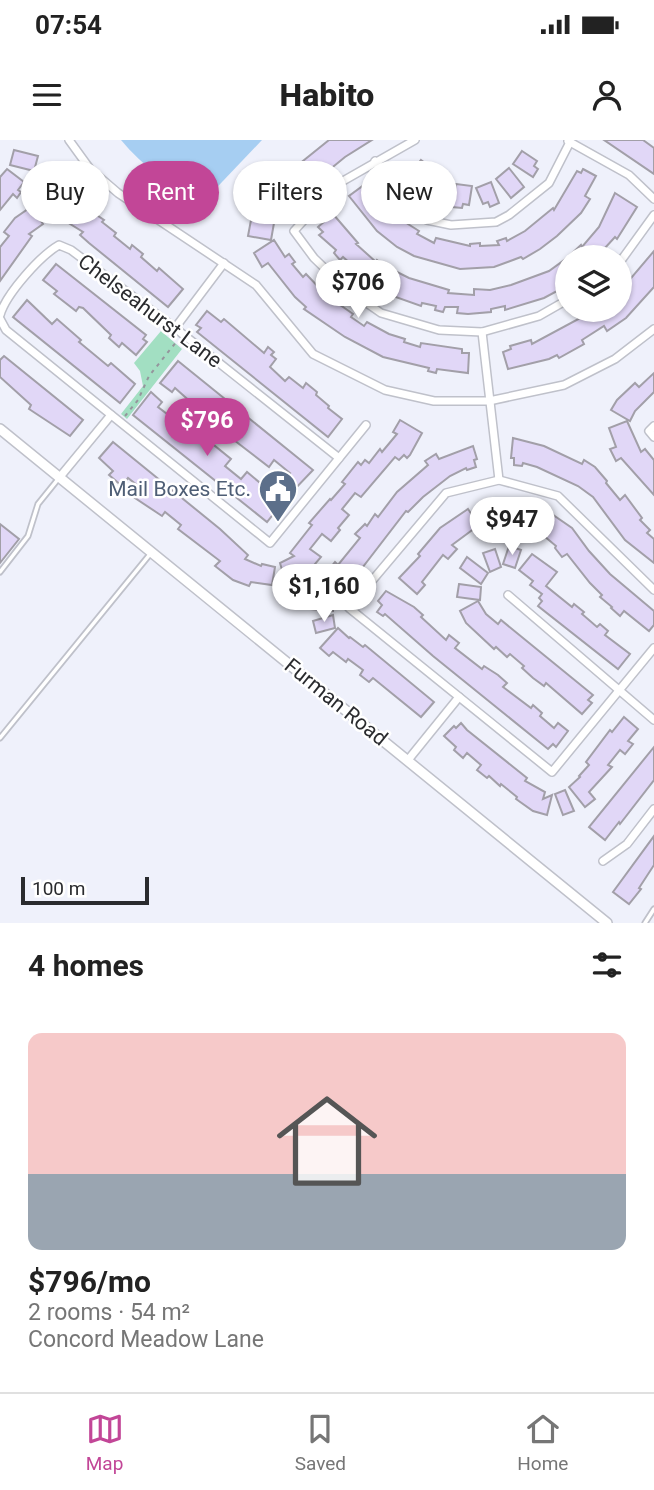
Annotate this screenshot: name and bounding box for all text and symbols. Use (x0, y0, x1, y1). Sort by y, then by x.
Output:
text: 07:54 (35, 10, 102, 40)
icon: menu (28, 76, 66, 114)
text: Habito (280, 76, 374, 114)
icon: person (588, 76, 626, 114)
chip: Buy (21, 161, 109, 224)
chip: Rent (123, 161, 219, 224)
chip: Filters (233, 161, 347, 224)
chip: New (361, 161, 457, 224)
map controls (555, 245, 632, 322)
button: layers (555, 245, 632, 322)
street label: Chelseahurst Lane (73, 249, 227, 373)
pin: $706 (317, 260, 399, 320)
text: $706 (332, 269, 384, 296)
pin: $796 (166, 398, 248, 458)
text: $796 (181, 407, 233, 434)
public building icon: Mail Boxes Etc. (257, 468, 299, 523)
place label: Mail Boxes Etc. (108, 477, 251, 501)
pin: $947 (471, 498, 553, 557)
text: $947 (486, 506, 538, 533)
pin: $1,160 (267, 564, 381, 624)
text: $1,160 (288, 573, 360, 600)
street label: Furman Road (280, 653, 392, 751)
scale bar (21, 874, 149, 906)
text: 100 m (32, 877, 85, 900)
icon: filters (588, 946, 626, 984)
text: 4 homes (28, 948, 144, 983)
icon: home (264, 1078, 390, 1204)
text: $796/mo (28, 1264, 151, 1299)
text: 2 rooms · 54 m² (28, 1299, 190, 1326)
text: Concord Meadow Lane (28, 1326, 264, 1353)
tab: Map (86, 1410, 124, 1475)
tab: Saved (295, 1410, 346, 1475)
tab: Home (517, 1410, 568, 1475)

